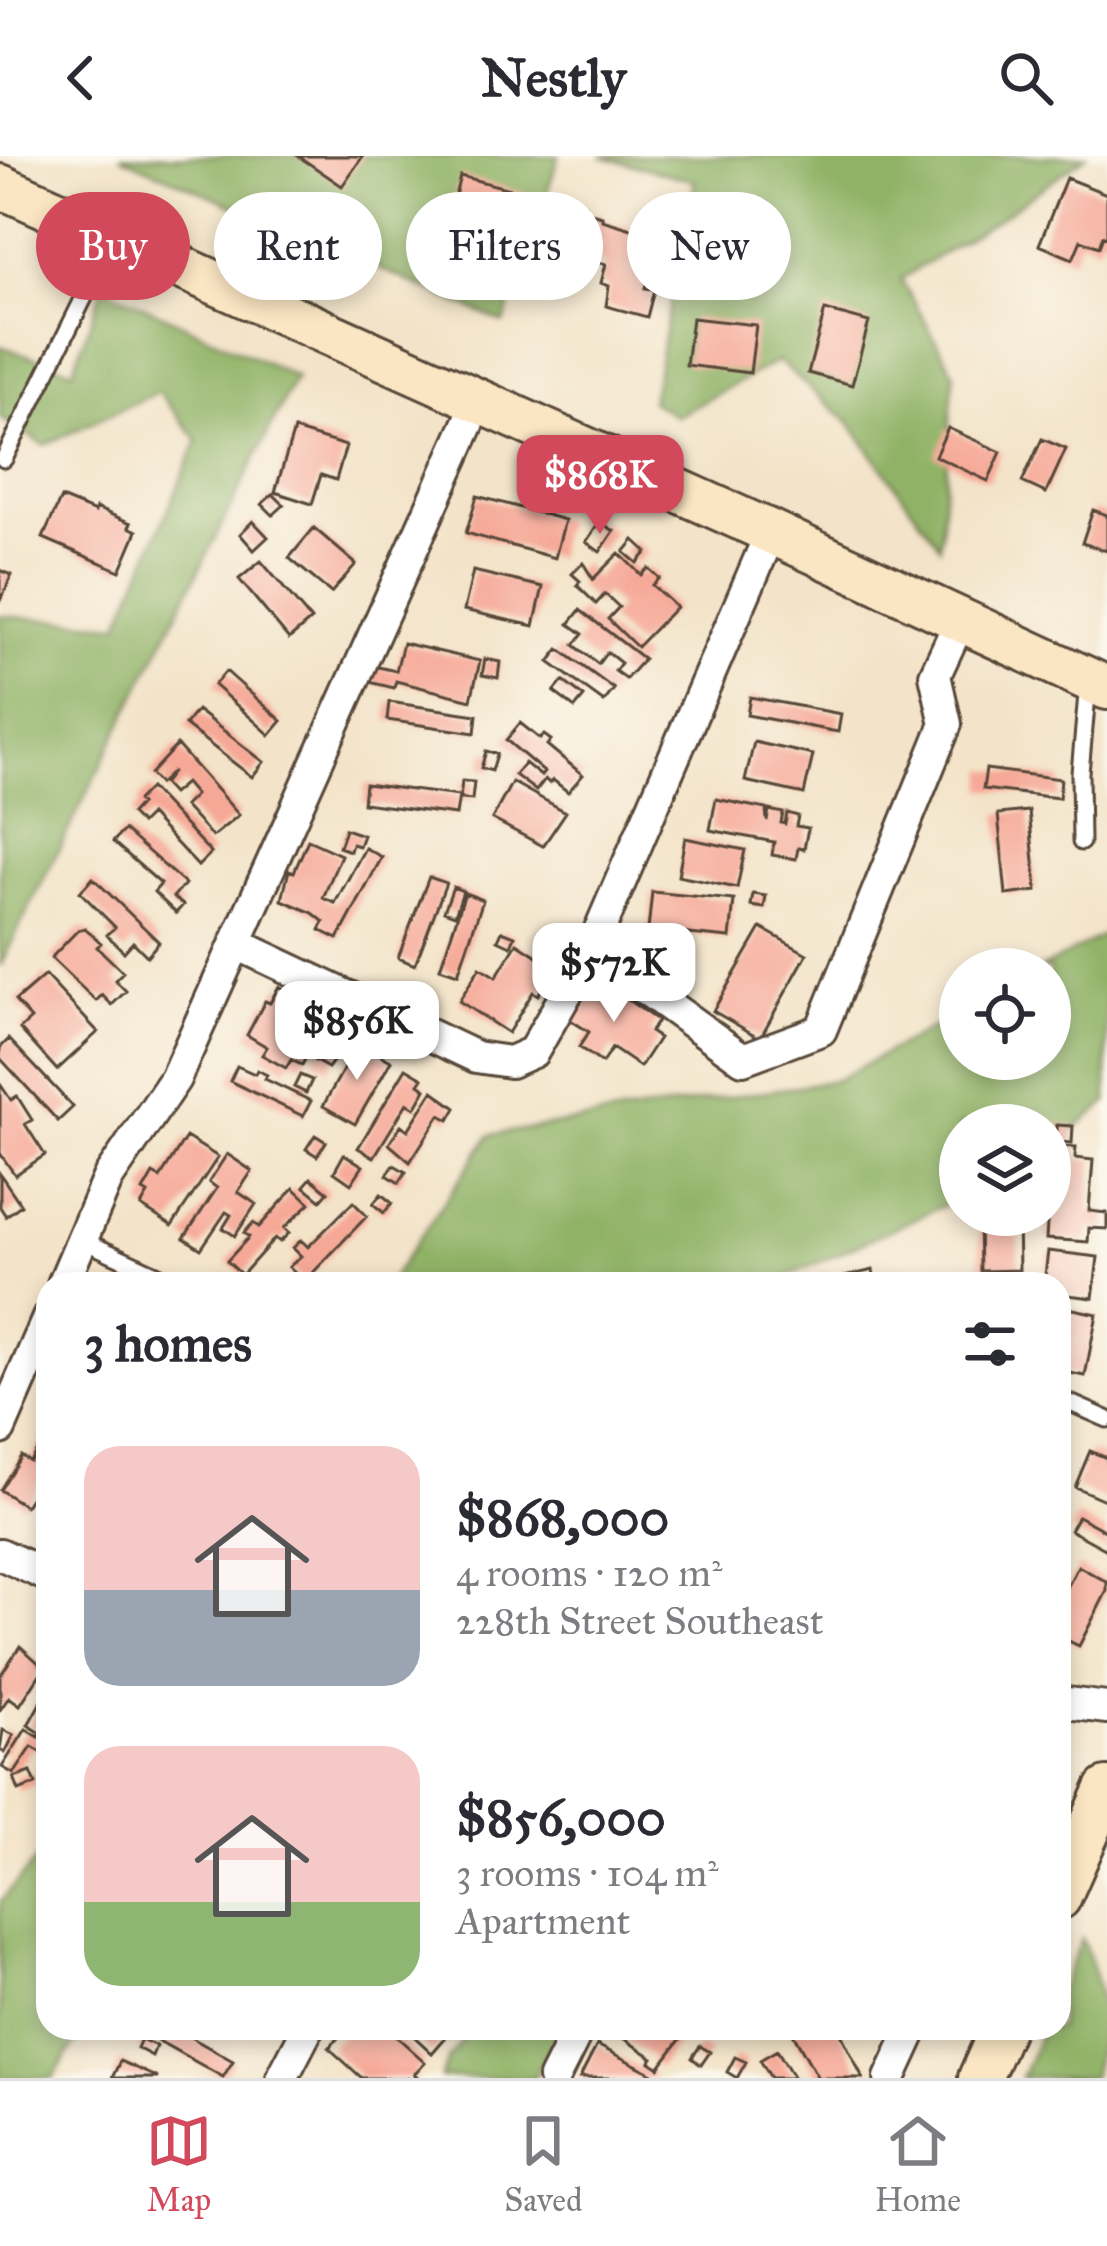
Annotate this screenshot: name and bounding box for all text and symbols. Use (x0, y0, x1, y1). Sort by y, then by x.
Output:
icon: back (48, 45, 114, 111)
text: Nestly (481, 45, 626, 111)
icon: search (993, 45, 1059, 111)
chip: Buy (36, 192, 190, 300)
chip: Rent (214, 192, 382, 300)
chip: Filters (406, 192, 603, 300)
chip: New (627, 192, 791, 300)
pin: $868K (516, 435, 684, 537)
text: $868K (544, 450, 656, 498)
pin: $572K (530, 923, 698, 1025)
text: $572K (559, 938, 669, 986)
map controls (939, 948, 1071, 1236)
button: locate (939, 948, 1071, 1080)
pin: $856K (273, 981, 441, 1083)
text: $856K (302, 996, 412, 1044)
button: layers (939, 1104, 1071, 1236)
icon: filters (957, 1311, 1023, 1377)
text: 3 homes (84, 1313, 252, 1375)
text: $868,000 (456, 1487, 669, 1549)
icon: home (180, 1494, 324, 1638)
text: 4 rooms · 120 m² (456, 1549, 722, 1597)
text: 228th Street Southeast (456, 1597, 824, 1645)
text: $856,000 (456, 1787, 666, 1849)
icon: home (180, 1794, 324, 1938)
text: 3 rooms · 104 m² (456, 1849, 719, 1897)
text: Apartment (456, 1897, 630, 1945)
tab: Map (146, 2108, 212, 2220)
tab: Saved (504, 2108, 583, 2220)
tab: Home (875, 2108, 961, 2220)

